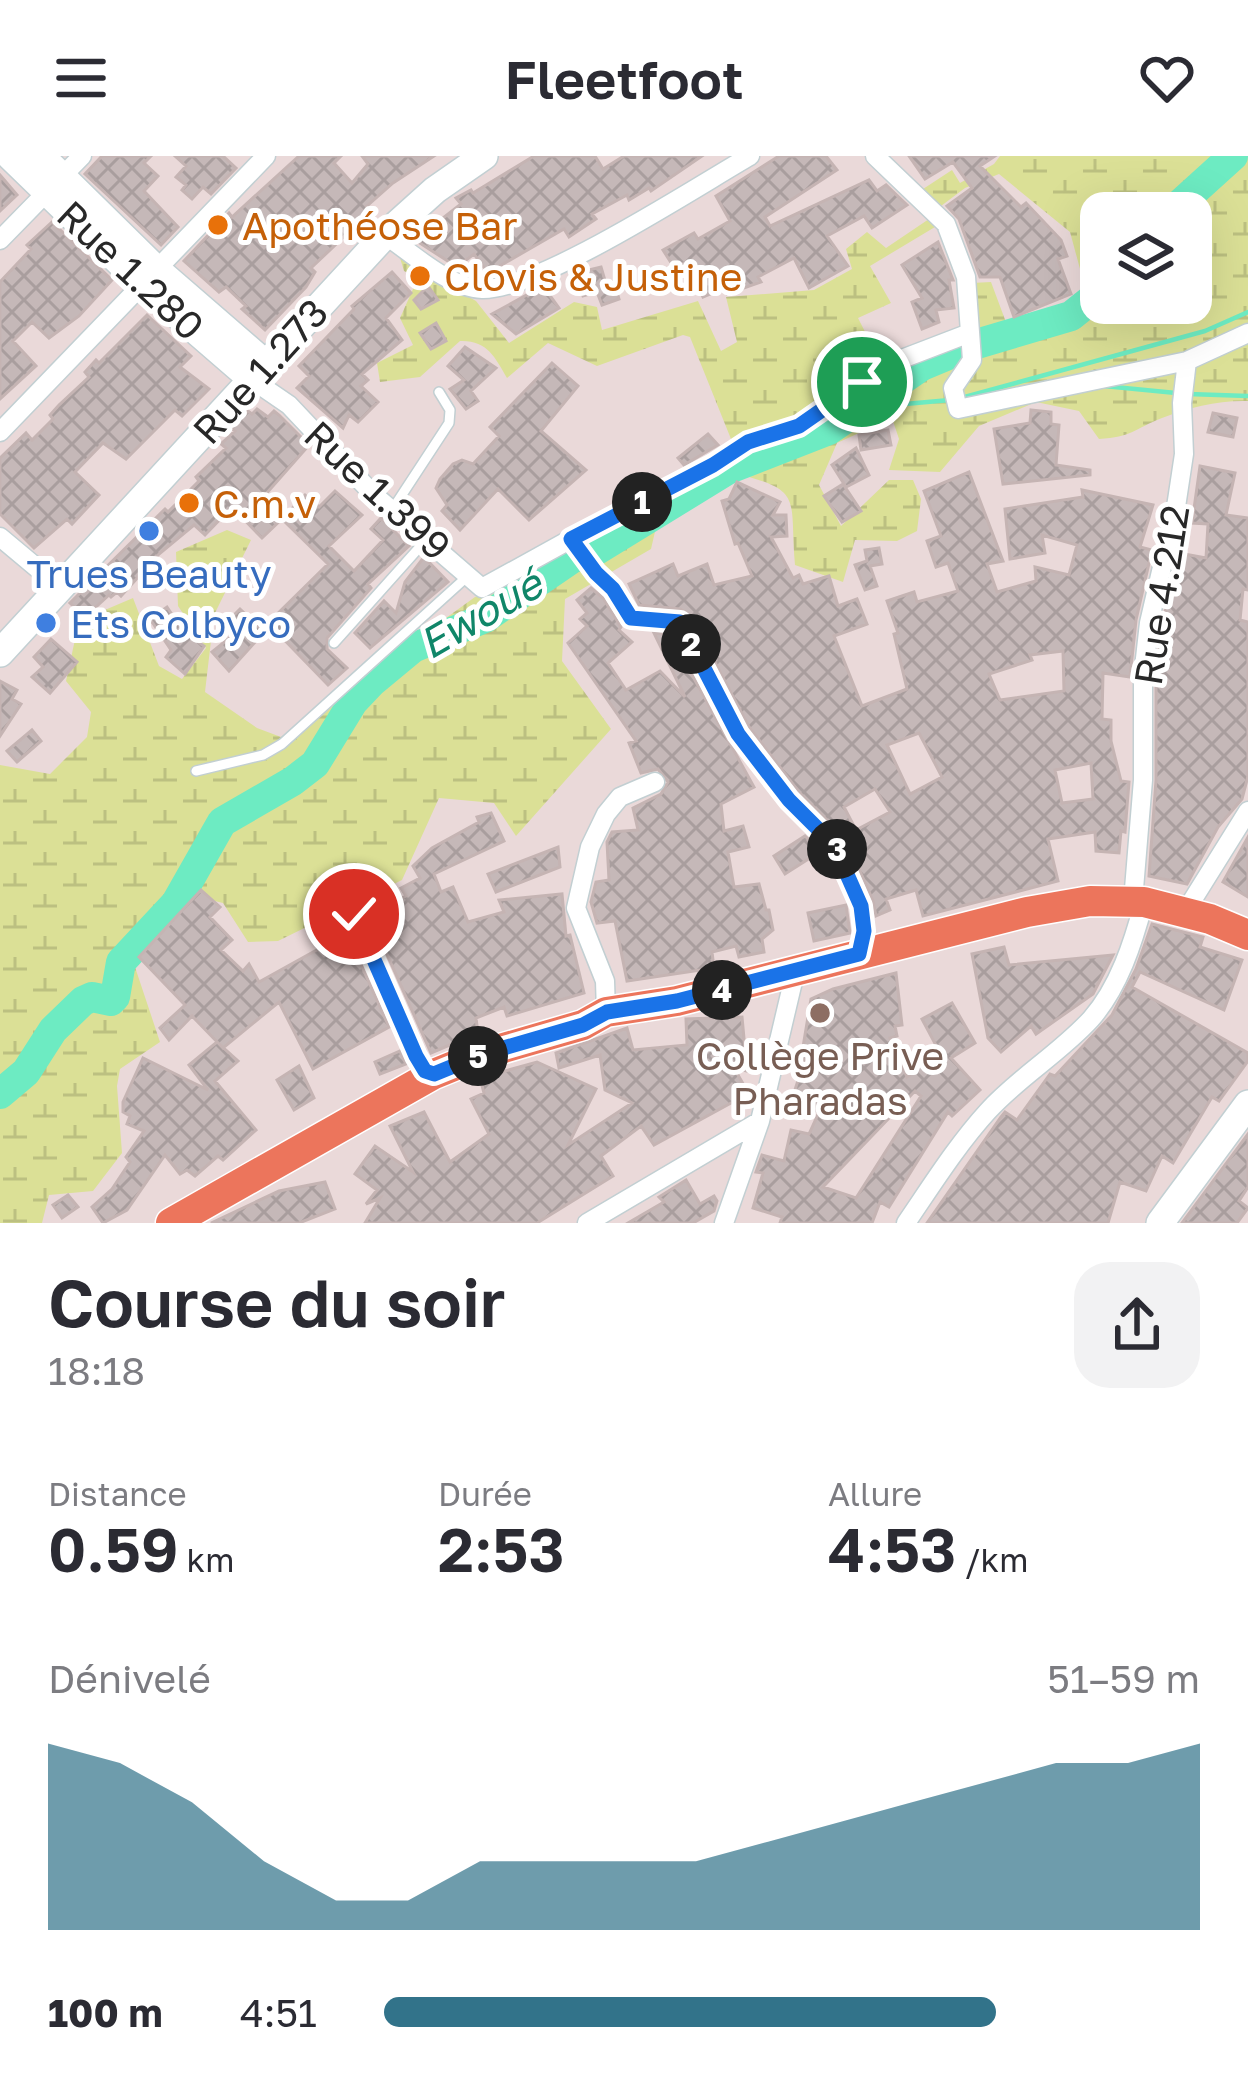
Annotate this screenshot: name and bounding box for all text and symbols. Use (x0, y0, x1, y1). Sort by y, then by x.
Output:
icon: menu (48, 45, 114, 111)
icon: heart (1134, 45, 1200, 111)
text: Fleetfoot (504, 46, 744, 111)
street label: Rue 1.280 (48, 190, 214, 350)
map controls (1080, 192, 1212, 324)
button: layers (1080, 192, 1212, 324)
place label: Apothéose Bar (242, 202, 518, 249)
marker: Apothéose Bar (205, 212, 231, 238)
place label: Clovis & Justine (444, 253, 742, 300)
marker: Clovis & Justine (407, 263, 433, 289)
street label: Rue 1.273 (183, 289, 337, 453)
pin (811, 331, 913, 433)
icon: arrive (829, 349, 895, 415)
street label: Rue 1.399 (295, 411, 461, 569)
pin: 1 (612, 472, 672, 532)
place label: C.m.v (213, 480, 316, 527)
text: 1 (634, 482, 651, 521)
marker: C.m.v (176, 490, 202, 516)
street label: Rue 4.212 (1124, 502, 1198, 688)
marker: Trues Beauty (136, 518, 162, 544)
place label: Trues Beauty (26, 550, 272, 597)
water label: Ewoué (410, 556, 554, 668)
place label: Ets Colbyco (70, 600, 291, 647)
marker: Ets Colbyco (33, 610, 59, 636)
pin: 2 (661, 614, 721, 674)
text: 2 (681, 624, 701, 663)
pin: 3 (807, 819, 867, 879)
text: 3 (827, 829, 847, 868)
pin (303, 863, 405, 965)
icon: check (321, 881, 387, 947)
pin: 4 (692, 960, 752, 1020)
text: 4 (712, 970, 732, 1009)
marker: Collège Prive Pharadas (807, 1000, 833, 1026)
pin: 5 (448, 1026, 508, 1086)
place label: Collège Prive Pharadas (696, 1032, 944, 1124)
text: 5 (468, 1036, 488, 1075)
text: Course du soir (48, 1262, 506, 1342)
button: share (1074, 1262, 1200, 1388)
text: 18:18 (48, 1347, 145, 1394)
text: Distance (48, 1474, 187, 1513)
text: Durée (438, 1474, 532, 1513)
text: Allure (828, 1474, 922, 1513)
text: 0.59 (48, 1513, 178, 1585)
text: 2:53 (438, 1513, 565, 1585)
text: 4:53 (828, 1513, 956, 1585)
text: km (178, 1540, 234, 1579)
text: /km (956, 1540, 1028, 1579)
text: Dénivelé (48, 1655, 211, 1702)
text: 51–59 m (1047, 1655, 1200, 1702)
text: 100 m (48, 1989, 163, 2036)
text: 4:51 (240, 1989, 317, 2036)

